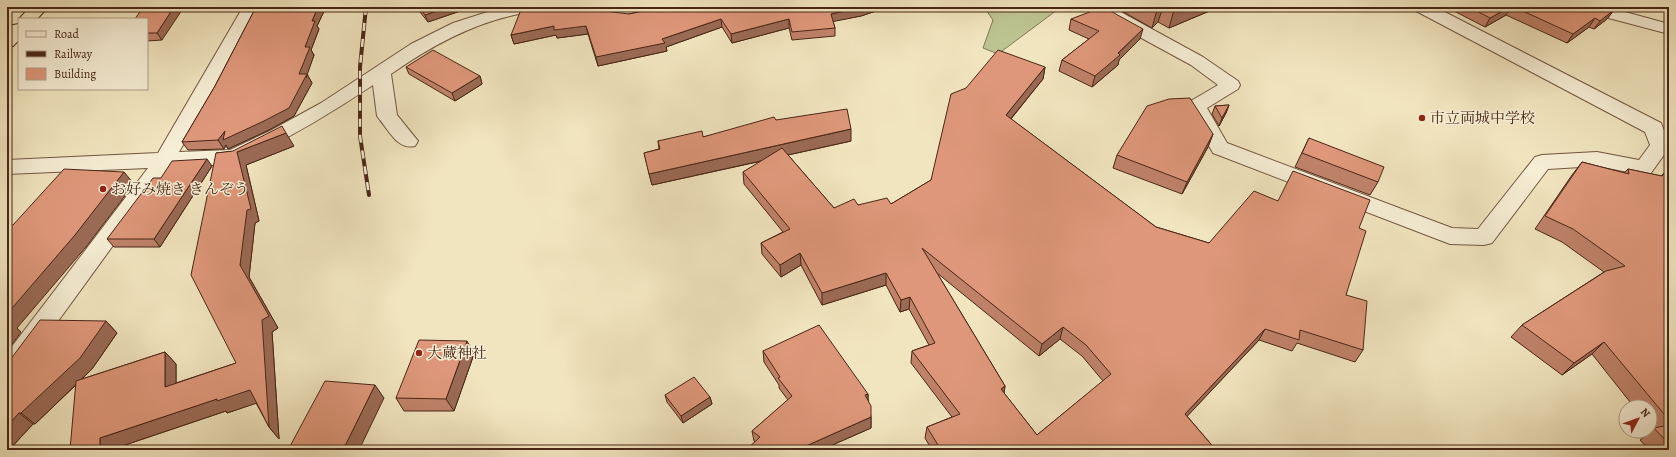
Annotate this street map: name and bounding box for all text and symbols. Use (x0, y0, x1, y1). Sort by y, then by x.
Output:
legend (18, 18, 148, 90)
text: Road (54, 26, 80, 42)
text: Railway (54, 46, 93, 62)
text: Building (54, 66, 96, 82)
place label: 市立両城中学校 (1430, 108, 1535, 128)
marker: 市立両城中学校 (1417, 113, 1427, 123)
place label: お好み焼き きんぞう (111, 179, 249, 199)
marker: お好み焼き きんぞう (98, 184, 108, 194)
place label: 大蔵神社 (427, 343, 487, 363)
marker: 大蔵神社 (414, 348, 424, 358)
north arrow (1618, 399, 1658, 439)
text: N (1637, 405, 1653, 421)

